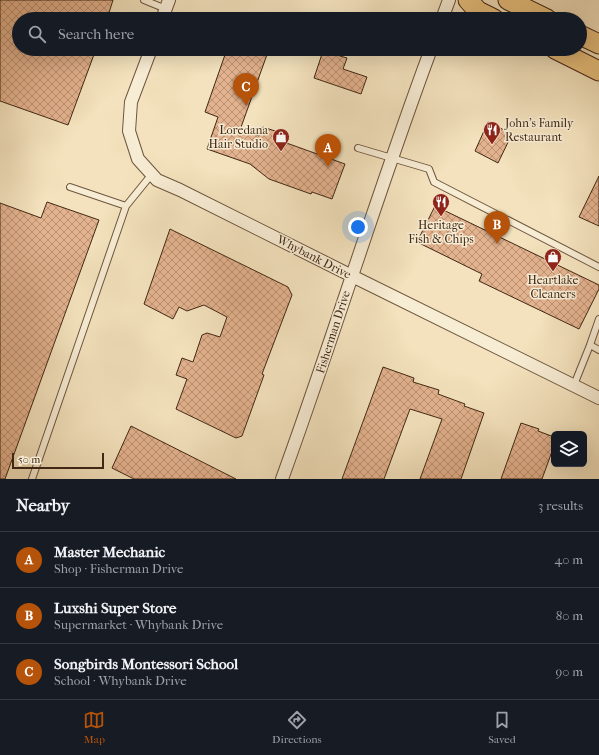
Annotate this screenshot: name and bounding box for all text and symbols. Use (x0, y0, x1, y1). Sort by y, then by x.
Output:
search box (12, 12, 587, 56)
icon: search (26, 23, 48, 45)
text: Search here (58, 25, 134, 43)
pin: C (233, 73, 259, 106)
place label: John's Family Restaurant (504, 116, 574, 144)
restaurant icon: John's Family Restaurant (482, 120, 502, 145)
place label: Loredana Hair Studio (208, 123, 268, 151)
shop icon: Loredana Hair Studio (271, 127, 291, 152)
pin: A (315, 134, 341, 167)
restaurant icon: Heritage Fish & Chips (431, 192, 451, 217)
pin: B (484, 211, 510, 244)
your location (348, 217, 368, 237)
place label: Heritage Fish & Chips (408, 218, 474, 246)
street label: Whybank Drive (274, 232, 353, 282)
shop icon: Heartlake Cleaners (543, 247, 563, 272)
place label: Heartlake Cleaners (527, 273, 579, 301)
street label: Fisherman Drive (313, 289, 353, 375)
map controls (551, 431, 587, 467)
button: layers (551, 431, 587, 467)
scale bar (12, 451, 104, 470)
text: 50 m (18, 453, 40, 466)
text: Nearby (16, 495, 70, 515)
text: 3 results (538, 498, 583, 513)
text: Master Mechanic (54, 543, 165, 561)
text: A (25, 552, 33, 567)
text: 40 m (555, 552, 583, 567)
text: Shop · Fisherman Drive (54, 561, 183, 576)
text: Luxshi Super Store (54, 599, 177, 617)
text: B (25, 608, 33, 623)
text: 80 m (556, 608, 583, 623)
text: Supermarket · Whybank Drive (54, 617, 223, 632)
text: Songbirds Montessori School (54, 655, 238, 673)
text: C (25, 664, 33, 679)
text: 90 m (555, 664, 583, 679)
text: School · Whybank Drive (54, 673, 187, 688)
tab: Map (83, 709, 105, 746)
tab: Directions (272, 709, 322, 746)
tab: Saved (488, 709, 516, 746)

